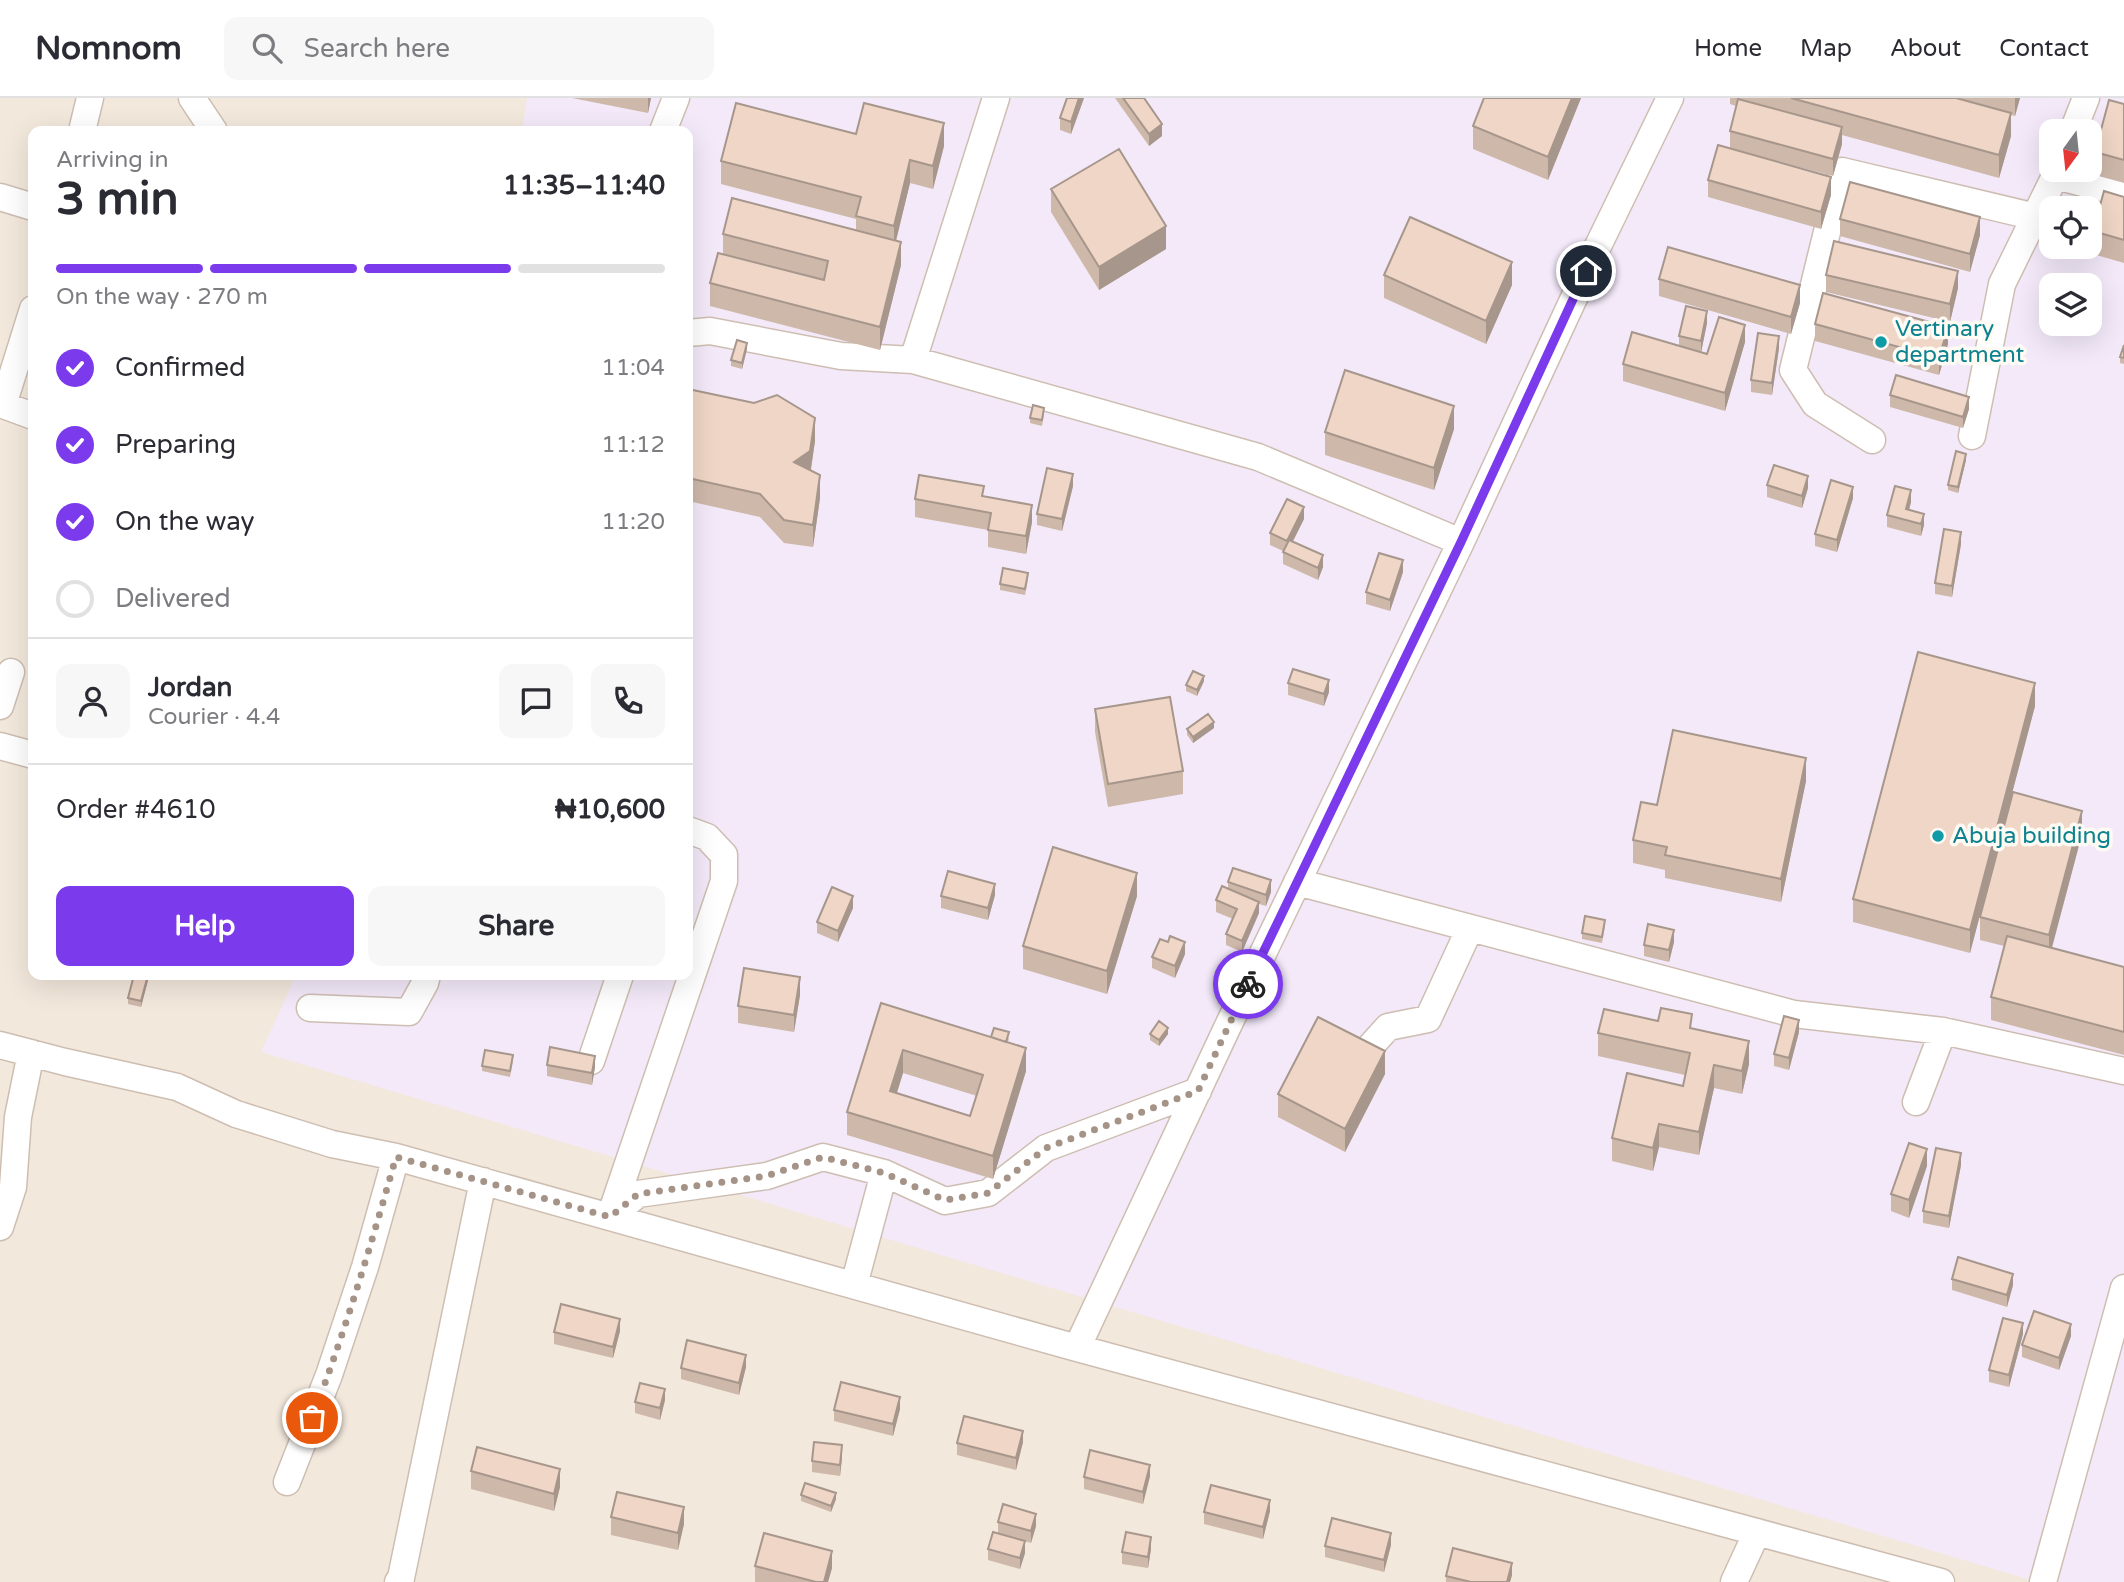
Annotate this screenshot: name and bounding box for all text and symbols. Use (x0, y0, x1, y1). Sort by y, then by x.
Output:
search box (224, 17, 714, 80)
text: Nomnom (35, 29, 182, 68)
icon: search (248, 29, 286, 67)
text: Search here (304, 33, 450, 64)
text: Home (1694, 34, 1762, 63)
text: Map (1800, 34, 1852, 63)
text: About (1890, 34, 1961, 63)
text: Contact (1999, 34, 2089, 63)
north arrow (2039, 119, 2102, 182)
map controls (2039, 119, 2102, 336)
text: Arriving in (56, 146, 169, 174)
text: 11:35–11:40 (503, 170, 665, 201)
text: 3 min (56, 172, 179, 227)
button: locate (2039, 196, 2102, 259)
pin (1556, 241, 1616, 301)
icon: home (1567, 252, 1605, 290)
button: layers (2039, 273, 2102, 336)
text: On the way · 270 m (56, 283, 268, 311)
place label: Vertinary department (1895, 315, 2024, 369)
marker: Vertinary department (1873, 334, 1889, 350)
icon: check (56, 349, 94, 387)
text: Confirmed (115, 352, 245, 383)
text: 11:04 (601, 354, 665, 382)
icon: check (56, 426, 94, 464)
text: Preparing (115, 429, 236, 460)
text: 11:12 (601, 431, 665, 459)
icon: check (56, 503, 94, 541)
text: On the way (115, 506, 255, 537)
text: 11:20 (601, 508, 665, 536)
text: Delivered (115, 583, 231, 614)
button: person (56, 664, 130, 738)
button: chat (499, 664, 573, 738)
button: phone (591, 664, 665, 738)
text: Jordan (148, 672, 232, 703)
text: Courier · 4.4 (148, 703, 280, 731)
text: Order #4610 (56, 794, 216, 825)
text: ₦10,600 (555, 794, 665, 825)
place label: Abuja building (1952, 822, 2111, 850)
marker: Abuja building (1930, 828, 1946, 844)
button: Help (56, 886, 354, 966)
button: Share (368, 886, 665, 966)
courier (1213, 949, 1283, 1019)
icon: bike (1229, 965, 1267, 1003)
pin (282, 1388, 342, 1448)
icon: bag (293, 1399, 331, 1437)

